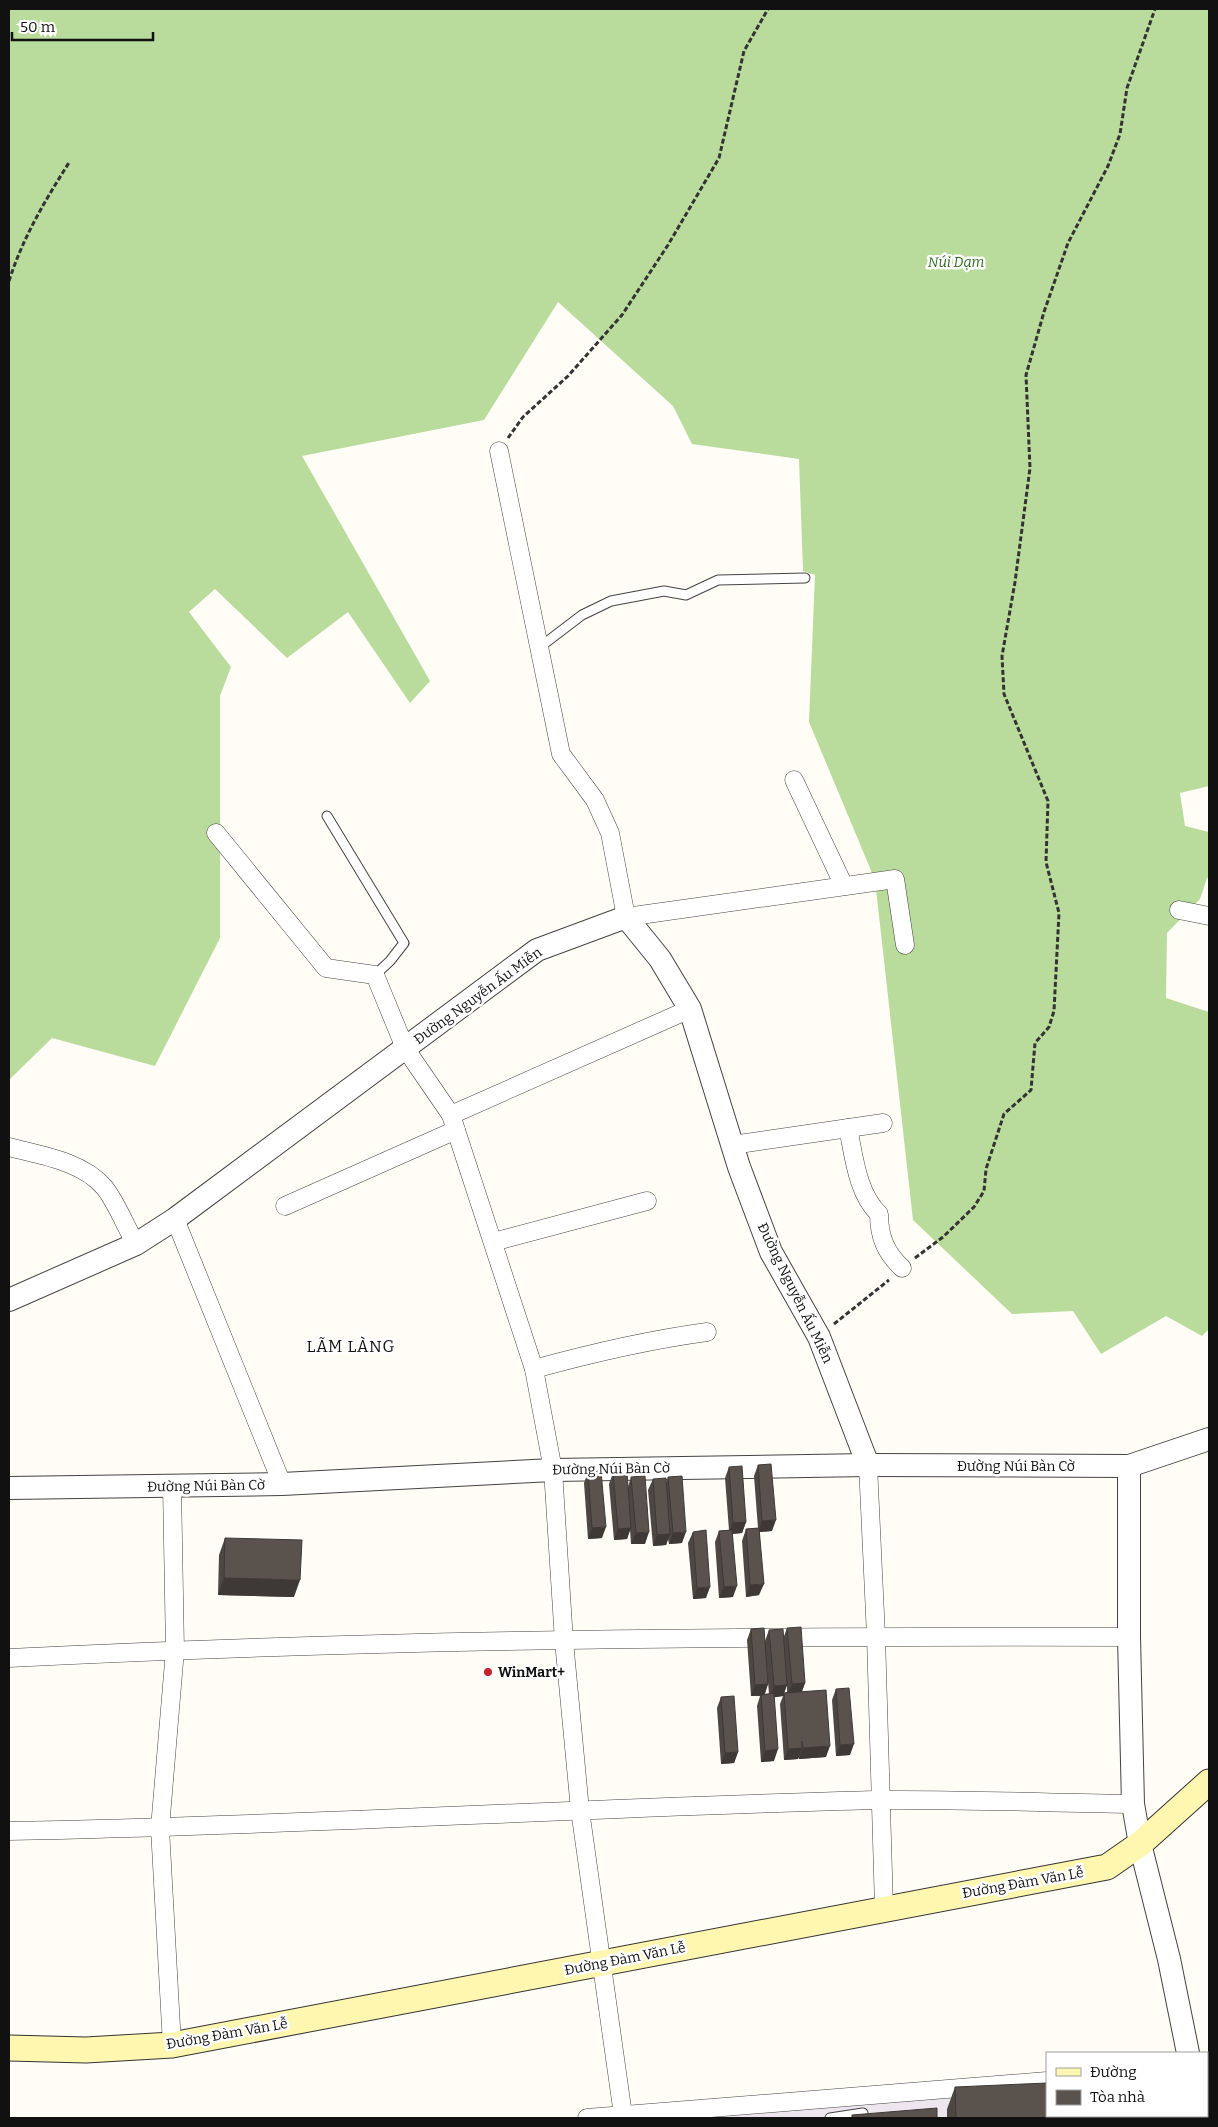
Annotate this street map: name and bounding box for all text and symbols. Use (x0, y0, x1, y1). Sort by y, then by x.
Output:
scale bar (12, 10, 154, 42)
text: 50 m (20, 18, 56, 36)
park label: Núi Dạm (928, 254, 984, 271)
street label: Đường Nguyễn Ấu Miễn (410, 942, 545, 1048)
street label: Đường Nguyễn Ấu Miễn (754, 1219, 838, 1366)
district label: LÃM LÀNG (307, 1336, 395, 1356)
street label: Đường Núi Bàn Cờ (957, 1458, 1075, 1475)
street label: Đường Núi Bàn Cờ (552, 1459, 670, 1479)
street label: Đường Núi Bàn Cờ (147, 1476, 265, 1496)
place label: WinMart+ (498, 1664, 565, 1681)
marker: WinMart+ (482, 1666, 494, 1678)
street label: Đường Đàm Văn Lễ (961, 1864, 1085, 1902)
street label: Đường Đàm Văn Lễ (563, 1939, 687, 1979)
street label: Đường Đàm Văn Lễ (165, 2015, 289, 2053)
legend (1046, 2052, 1208, 2117)
text: Đường (1090, 2063, 1137, 2081)
text: Tòa nhà (1090, 2088, 1145, 2106)

